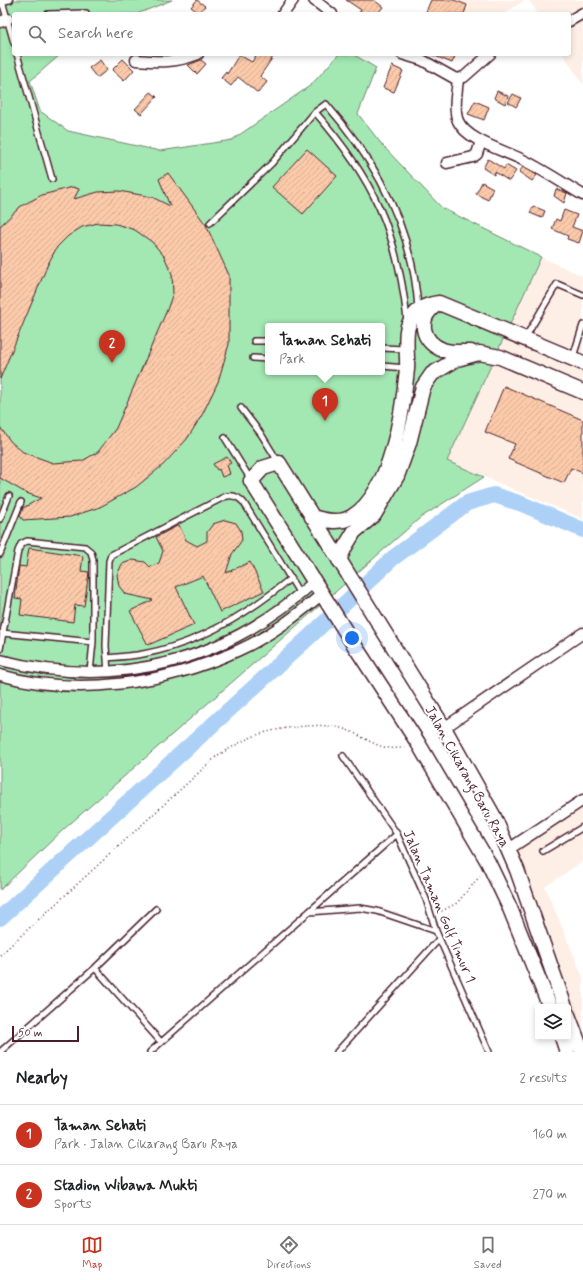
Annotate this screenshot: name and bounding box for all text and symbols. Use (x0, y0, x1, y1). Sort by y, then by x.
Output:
search box (12, 12, 571, 56)
icon: search (26, 23, 48, 45)
text: Search here (58, 24, 134, 44)
popup (265, 323, 385, 375)
pin: 2 (99, 330, 125, 363)
text: Taman Sehati (279, 331, 371, 351)
text: Park (279, 351, 305, 368)
pin: 1 (312, 388, 338, 421)
your location (342, 628, 362, 648)
street label: Jalan Cikarang Baru Raya (419, 702, 514, 852)
street label: Jalan Taman Golf Timur 1 (399, 827, 480, 986)
map controls (535, 1004, 571, 1040)
button: layers (535, 1004, 571, 1040)
scale bar (12, 1024, 79, 1043)
text: 50 m (18, 1026, 43, 1040)
text: Nearby (16, 1067, 68, 1089)
text: 2 results (520, 1070, 567, 1087)
text: Taman Sehati (54, 1116, 146, 1136)
text: 1 (26, 1126, 32, 1143)
text: 160 m (532, 1126, 567, 1143)
text: Park · Jalan Cikarang Baru Raya (54, 1136, 238, 1153)
text: Stadion Wibawa Mukti (54, 1176, 197, 1196)
text: 2 (26, 1186, 32, 1203)
text: 270 m (532, 1186, 567, 1203)
text: Sports (54, 1196, 92, 1213)
tab: Map (81, 1234, 103, 1272)
tab: Directions (266, 1234, 311, 1272)
tab: Saved (474, 1234, 502, 1272)

